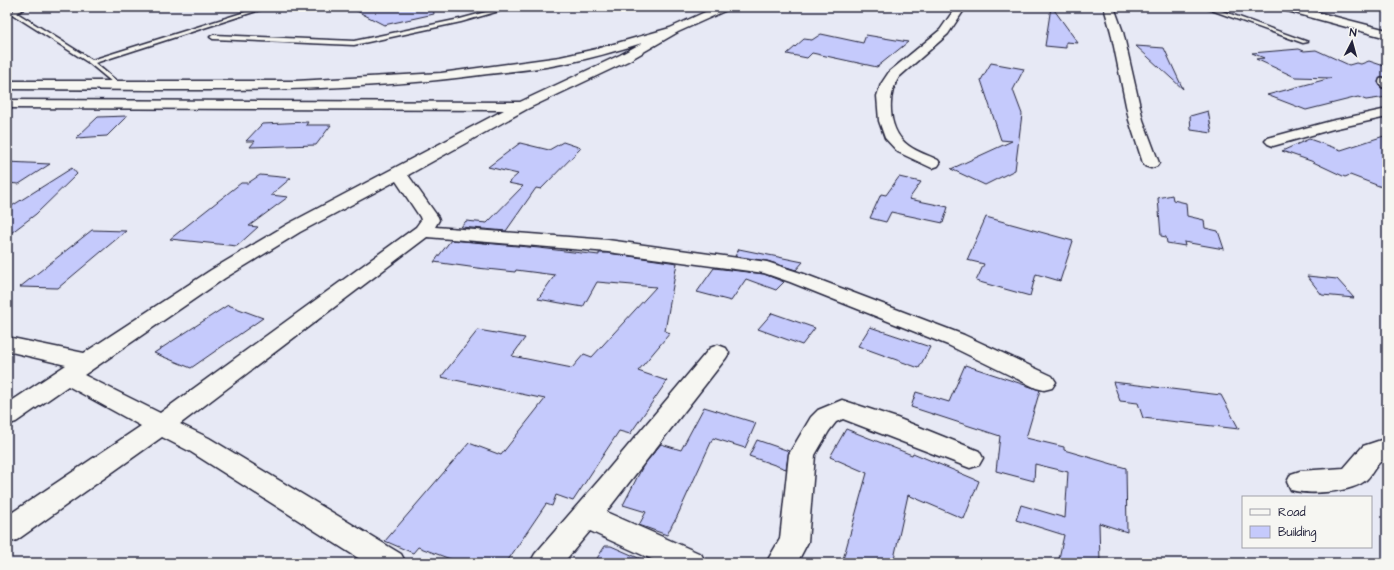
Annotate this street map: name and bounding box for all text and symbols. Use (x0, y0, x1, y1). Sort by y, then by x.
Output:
north arrow (1332, 22, 1372, 62)
text: N (1349, 25, 1357, 40)
legend (1242, 496, 1372, 548)
text: Road (1278, 504, 1306, 521)
text: Building (1278, 524, 1316, 542)

